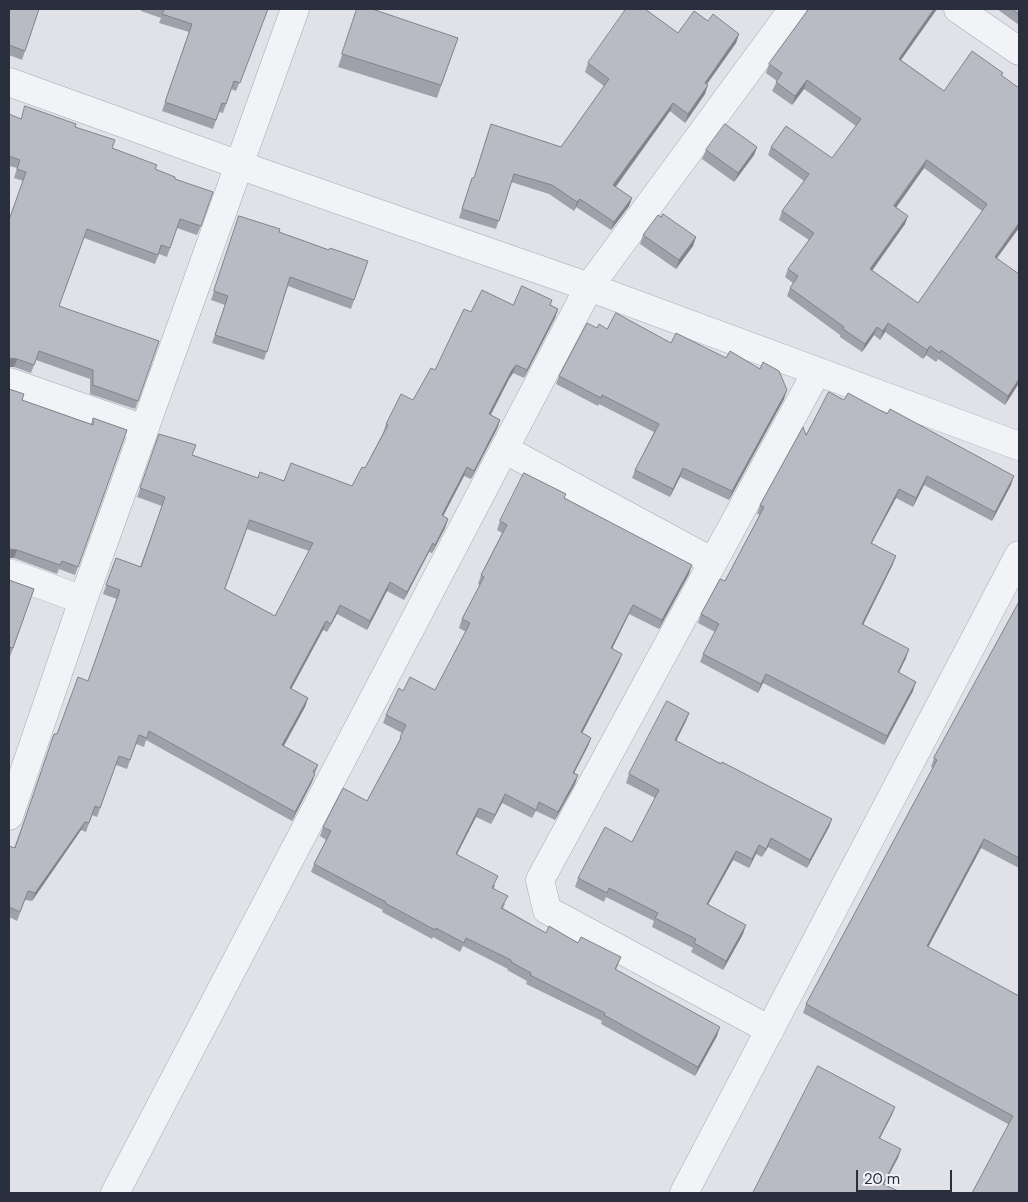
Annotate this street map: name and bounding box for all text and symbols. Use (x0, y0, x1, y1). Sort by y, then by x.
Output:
scale bar (858, 1160, 954, 1192)
text: 20 m (864, 1169, 900, 1189)

